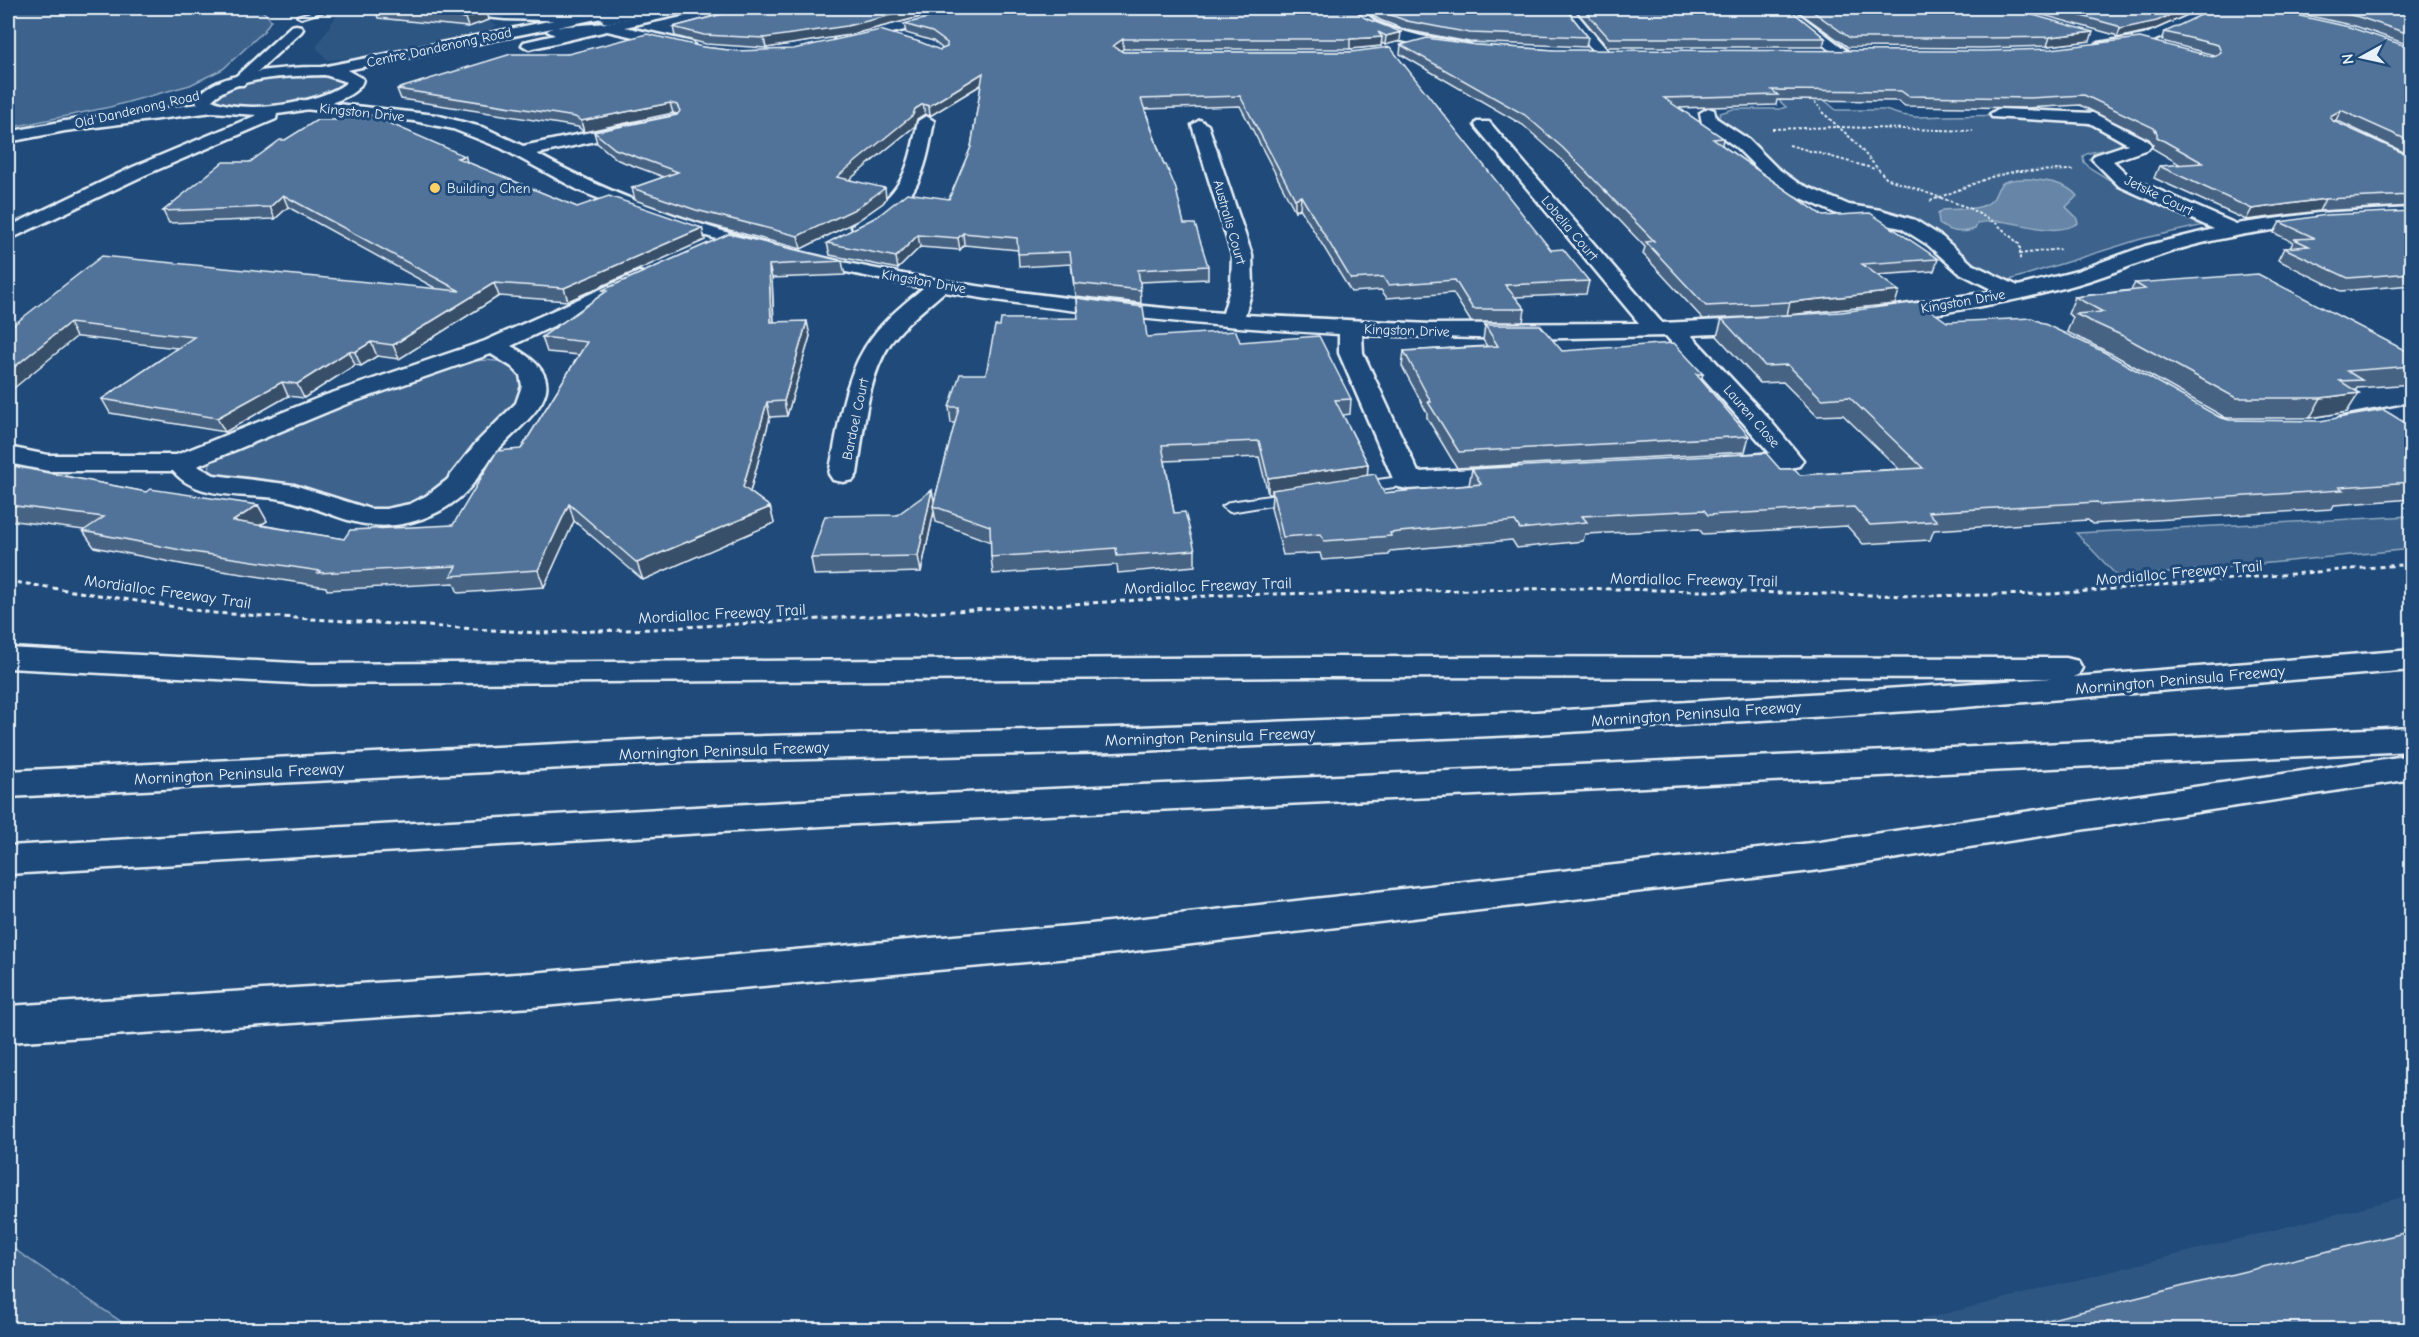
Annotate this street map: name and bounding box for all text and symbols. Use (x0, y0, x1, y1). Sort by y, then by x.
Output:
street label: Centre Dandenong Road (365, 24, 513, 71)
north arrow (2332, 27, 2392, 87)
text: N (2338, 53, 2358, 65)
street label: Old Dandenong Road (73, 87, 201, 132)
street label: Kingston Drive (319, 100, 405, 125)
street label: Jetske Court (2122, 172, 2197, 220)
street label: Australis Court (1209, 178, 1250, 267)
place label: Building Chen (447, 180, 530, 197)
marker: Building Chen (428, 181, 442, 195)
street label: Lobelia Court (1538, 192, 1602, 265)
street label: Kingston Drive (880, 266, 968, 297)
street label: Kingston Drive (1919, 286, 2007, 317)
street label: Kingston Drive (1364, 321, 1450, 340)
street label: Bardoel Court (839, 376, 873, 462)
street label: Lauren Close (1720, 381, 1784, 451)
street label: Mordialloc Freeway Trail (2095, 557, 2263, 589)
street label: Mordialloc Freeway Trail (1610, 570, 1778, 590)
street label: Mordialloc Freeway Trail (84, 571, 252, 613)
street label: Mordialloc Freeway Trail (1124, 574, 1292, 598)
street label: Mordialloc Freeway Trail (638, 601, 806, 627)
street label: Mornington Peninsula Freeway (2075, 662, 2286, 698)
street label: Mornington Peninsula Freeway (1591, 698, 1802, 730)
street label: Mornington Peninsula Freeway (1105, 724, 1316, 750)
street label: Mornington Peninsula Freeway (619, 738, 830, 764)
street label: Mornington Peninsula Freeway (134, 759, 345, 788)

